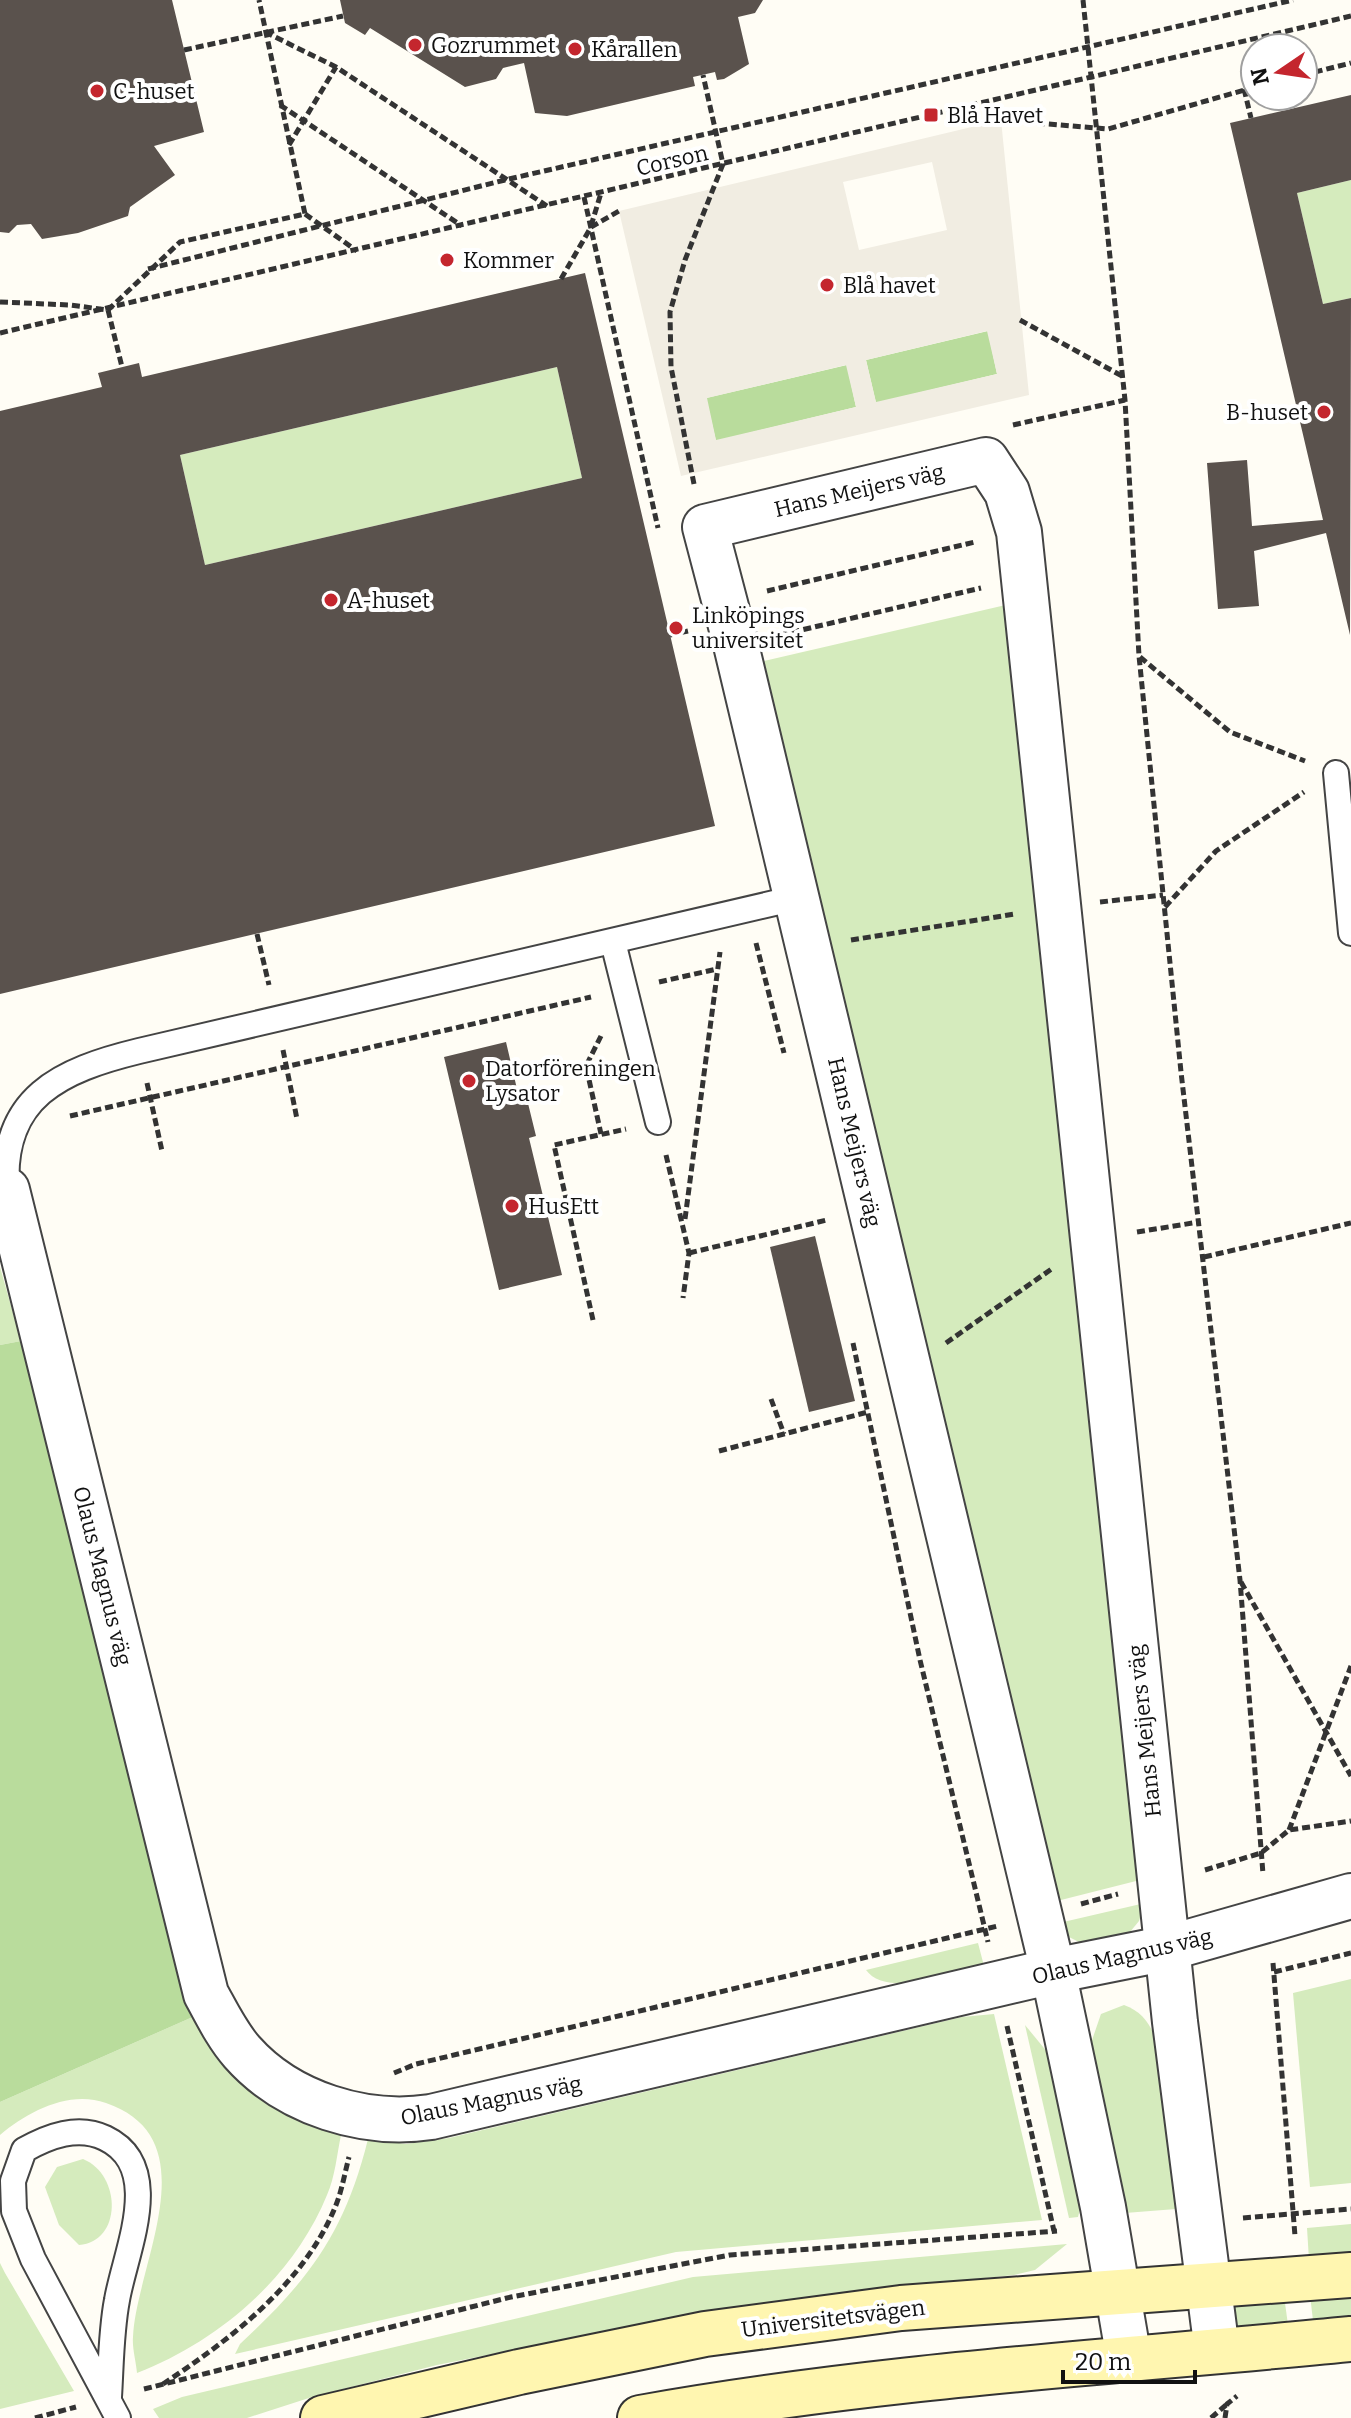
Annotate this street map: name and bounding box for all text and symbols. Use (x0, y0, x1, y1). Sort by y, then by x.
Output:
place label: Gozrummet (431, 32, 556, 59)
north arrow (1239, 32, 1319, 112)
marker: Gozrummet (406, 36, 424, 54)
place label: Kårallen (591, 36, 677, 63)
marker: Kårallen (566, 40, 584, 58)
text: N (1245, 65, 1275, 88)
place label: C-huset (113, 78, 195, 105)
marker: C-huset (88, 82, 106, 100)
place label: Blå Havet (947, 102, 1043, 129)
marker: Blå Havet (922, 106, 940, 124)
street label: Corson (634, 139, 711, 182)
place label: Kommer (463, 247, 554, 274)
marker: Kommer (438, 251, 456, 269)
place label: Blå havet (843, 272, 936, 299)
marker: Blå havet (818, 276, 836, 294)
place label: B-huset (1226, 399, 1308, 426)
marker: B-huset (1315, 403, 1333, 421)
street label: Hans Meijers väg (771, 458, 947, 523)
place label: A-huset (347, 587, 430, 614)
marker: A-huset (322, 591, 340, 609)
place label: Linköpings universitet (692, 602, 805, 654)
marker: Linköpings universitet (667, 619, 685, 637)
street label: Hans Meijers väg (822, 1054, 887, 1230)
place label: Datorföreningen Lysator (485, 1055, 656, 1107)
marker: Datorföreningen Lysator (460, 1072, 478, 1090)
place label: HusEtt (528, 1193, 599, 1220)
marker: HusEtt (503, 1197, 521, 1215)
street label: Olaus Magnus väg (67, 1484, 138, 1669)
street label: Hans Meijers väg (1122, 1643, 1167, 1819)
street label: Olaus Magnus väg (1029, 1923, 1215, 1990)
street label: Olaus Magnus väg (398, 2070, 584, 2131)
street label: Universitetsvägen (740, 2294, 927, 2343)
scale bar (1063, 2334, 1195, 2384)
text: 20 m (1075, 2348, 1131, 2376)

